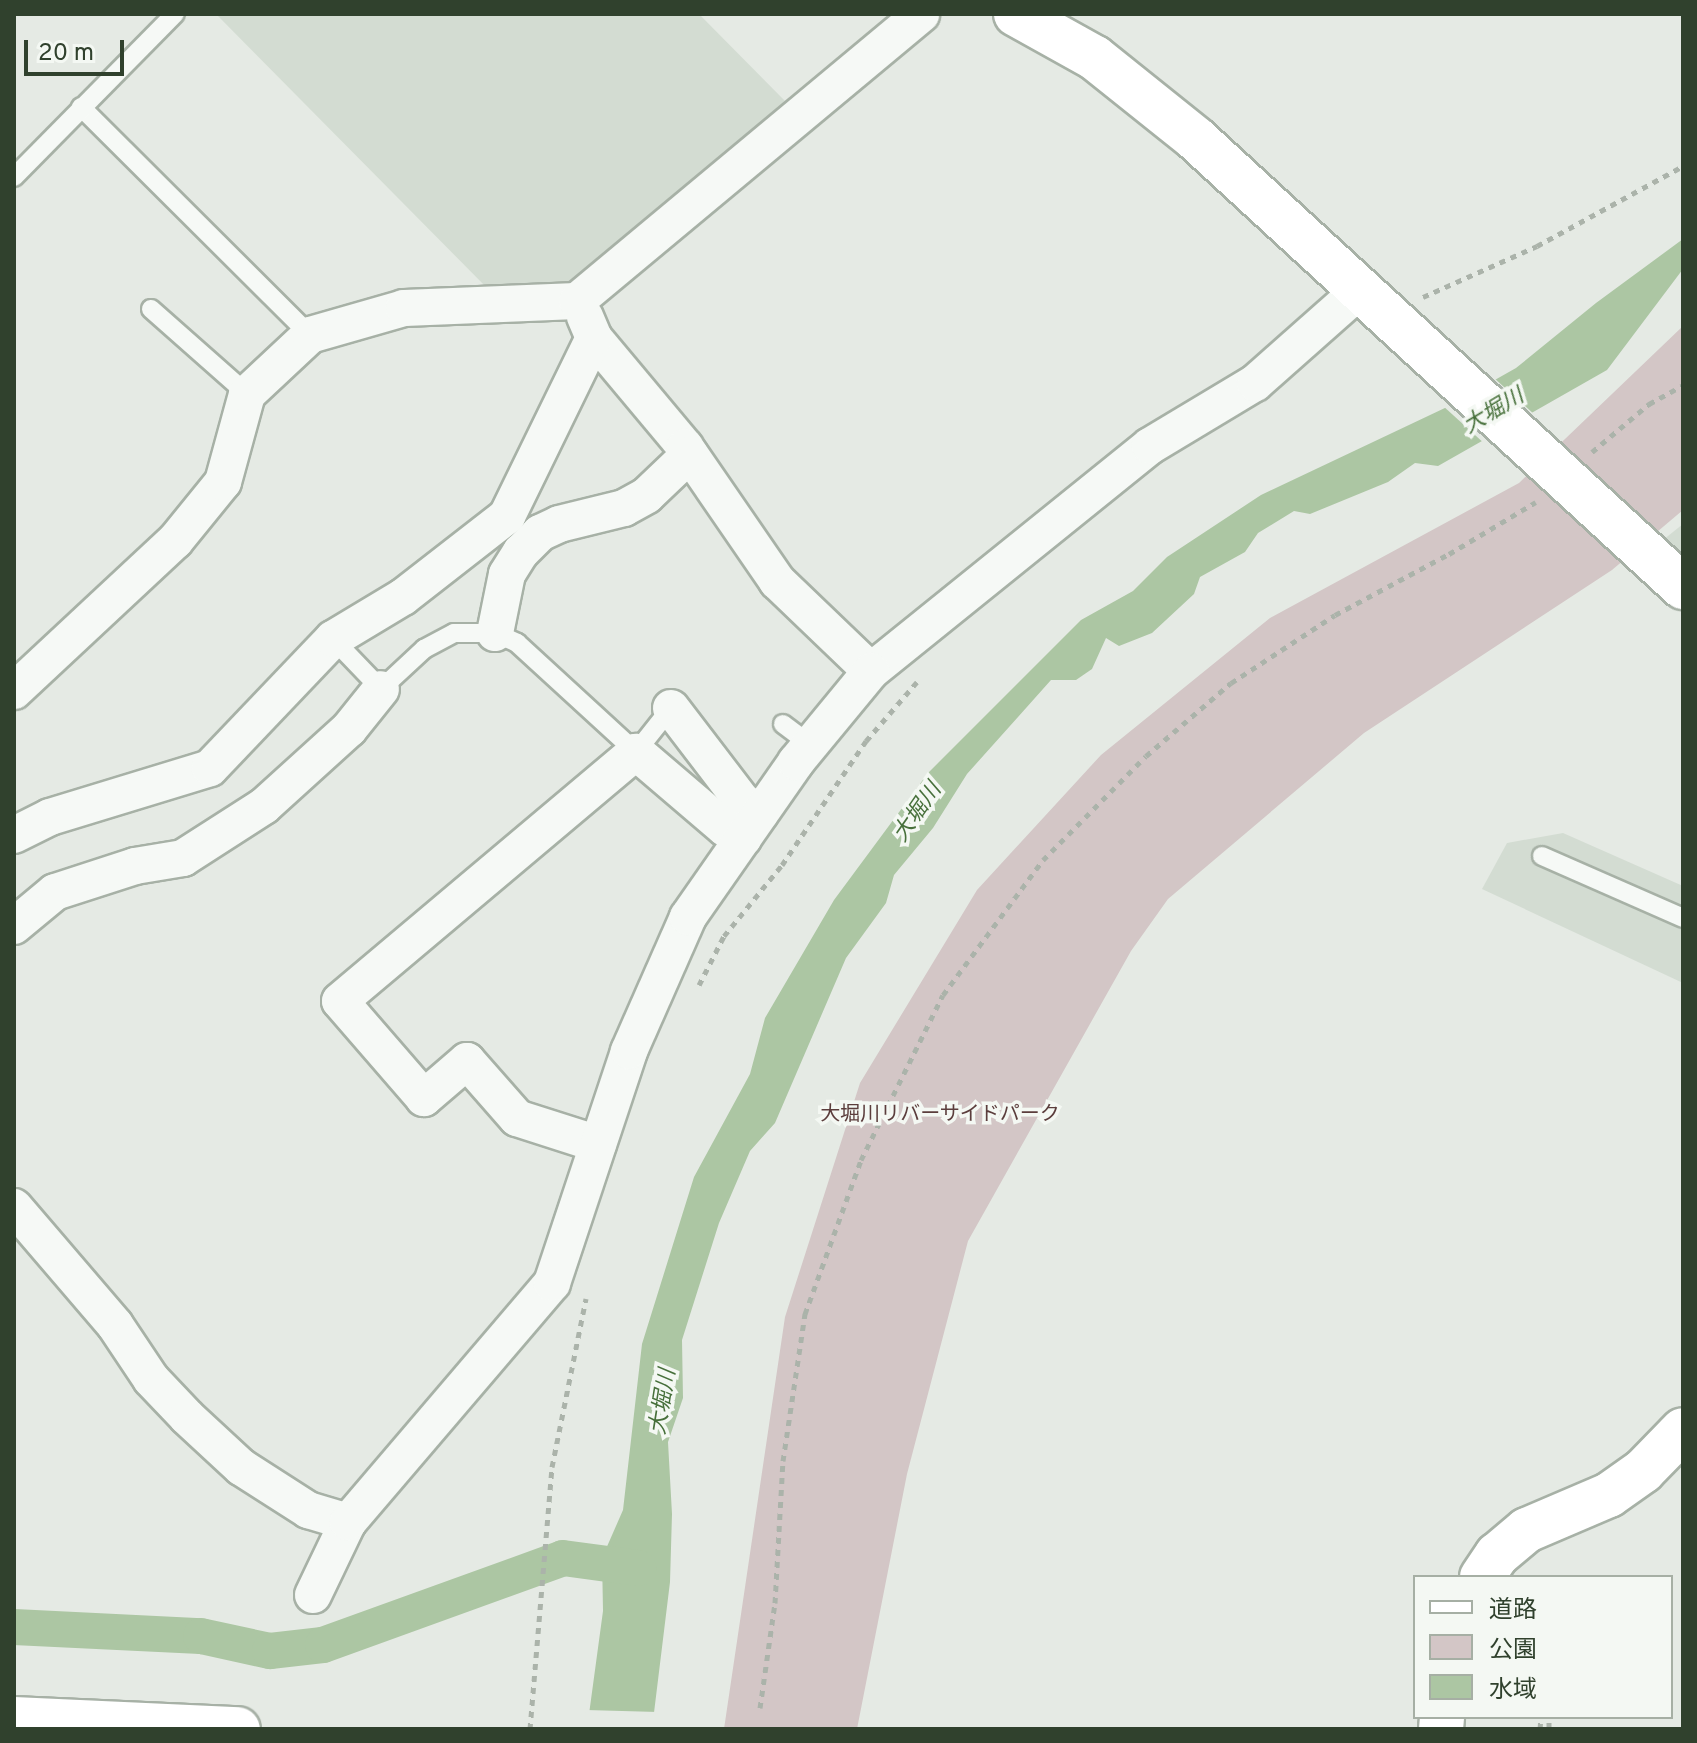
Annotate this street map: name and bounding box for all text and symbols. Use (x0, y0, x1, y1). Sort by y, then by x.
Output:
scale bar (28, 24, 128, 74)
text: 20 m (38, 39, 94, 69)
water label: 大堀川 (1459, 384, 1529, 440)
water label: 大堀川 (888, 778, 948, 848)
park label: 大堀川リバーサイドパーク (820, 1103, 1060, 1127)
water label: 大堀川 (646, 1367, 682, 1437)
legend (1413, 1575, 1673, 1719)
text: 道路 (1489, 1596, 1537, 1626)
text: 公園 (1489, 1636, 1537, 1666)
text: 水域 (1489, 1676, 1537, 1706)

